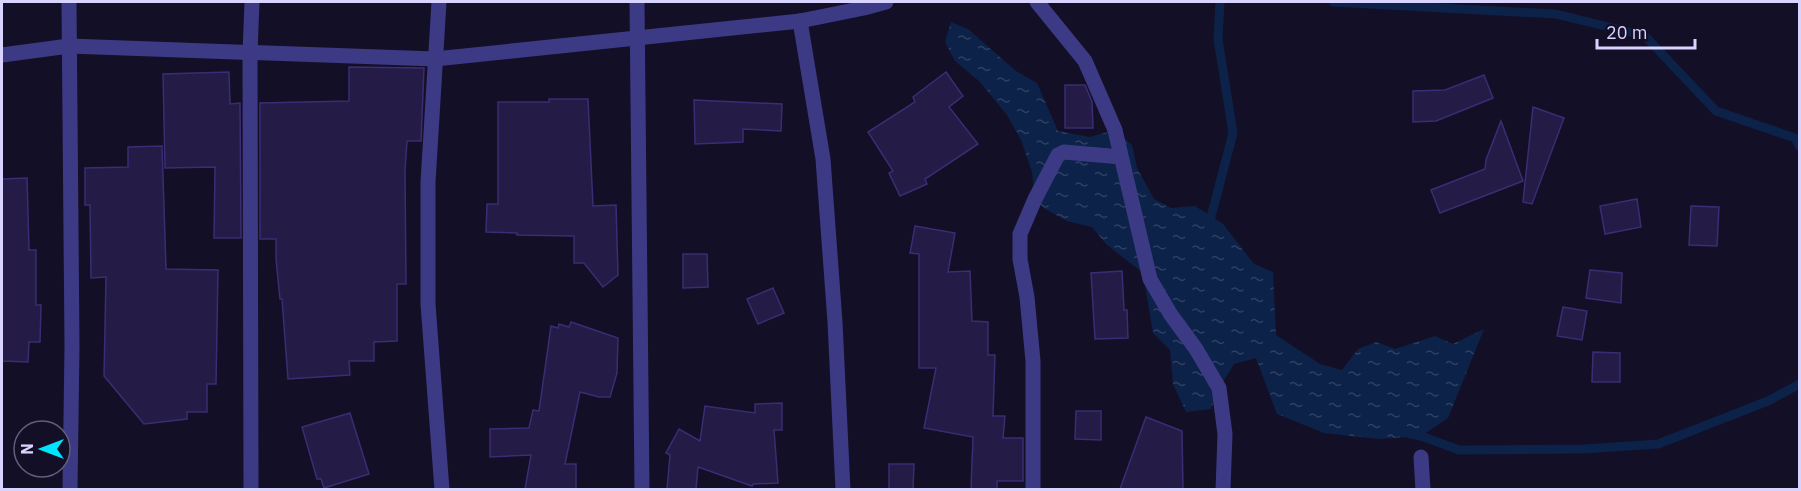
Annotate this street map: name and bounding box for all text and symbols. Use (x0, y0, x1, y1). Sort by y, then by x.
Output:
scale bar (1597, 12, 1694, 50)
text: 20 m (1606, 21, 1648, 44)
north arrow (12, 419, 72, 479)
text: N (17, 443, 37, 455)

